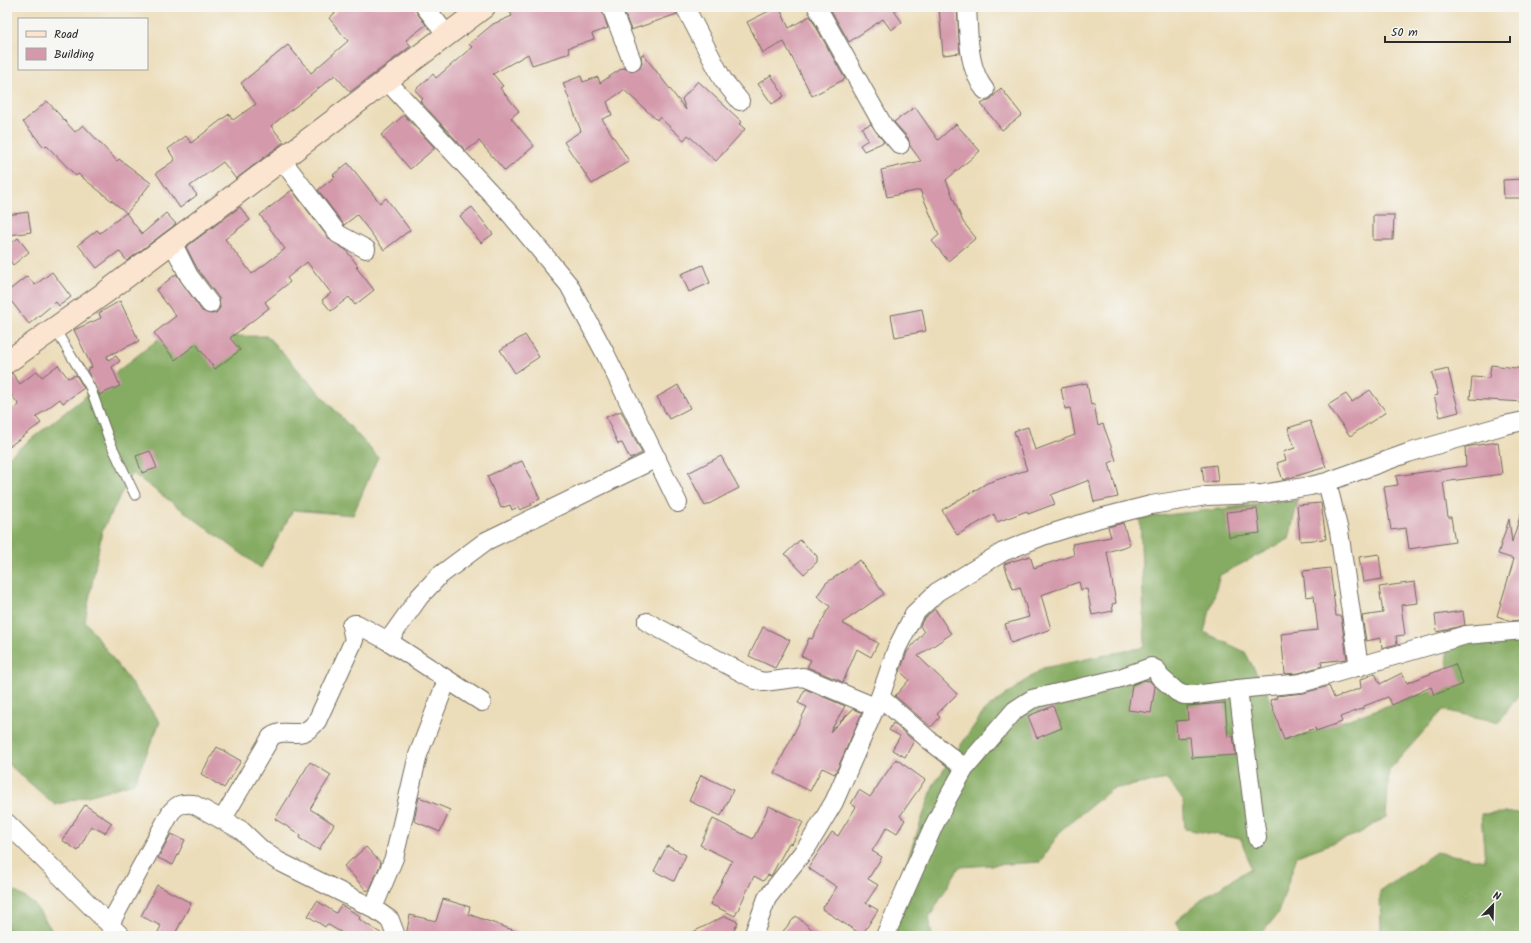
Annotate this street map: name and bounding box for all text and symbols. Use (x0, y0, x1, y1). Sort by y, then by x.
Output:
legend (18, 18, 148, 70)
scale bar (1385, 18, 1510, 44)
text: 50 m (1391, 23, 1418, 42)
text: Road (54, 25, 79, 44)
text: Building (54, 45, 94, 64)
north arrow (1473, 885, 1513, 925)
text: N (1490, 887, 1503, 906)

